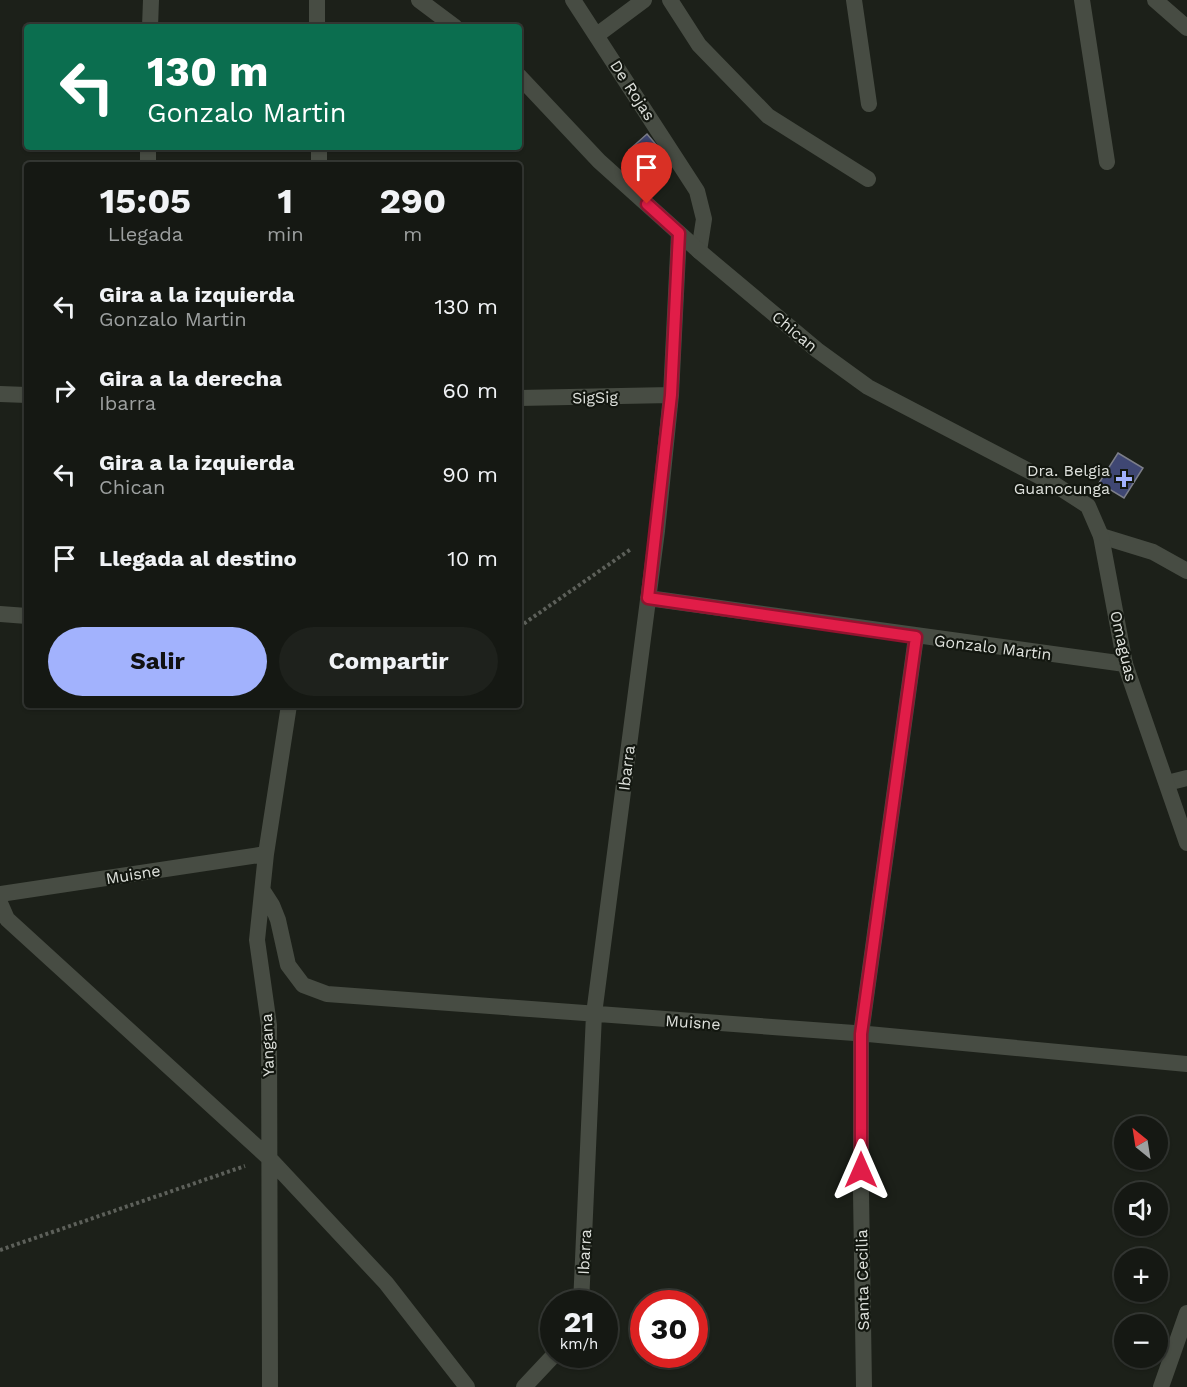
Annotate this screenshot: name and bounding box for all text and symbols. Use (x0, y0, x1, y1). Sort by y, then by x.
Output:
text: 130 m (147, 47, 269, 96)
icon: left (48, 48, 126, 126)
street label: De Rojas (606, 57, 659, 124)
text: Gonzalo Martin (147, 97, 346, 129)
pin (621, 142, 672, 204)
icon: arrive (630, 151, 663, 184)
text: 15:05 (100, 180, 191, 222)
text: 1 (277, 180, 293, 222)
text: 290 (379, 180, 446, 222)
text: Llegada (108, 222, 183, 246)
text: min (267, 222, 304, 246)
text: m (403, 222, 422, 246)
text: Gira a la izquierda (99, 282, 295, 307)
icon: left (48, 290, 81, 323)
text: 130 m (434, 294, 498, 319)
text: Gonzalo Martin (99, 307, 247, 331)
street label: Chican (768, 307, 821, 356)
text: Gira a la derecha (99, 366, 282, 391)
icon: right (48, 374, 81, 407)
text: 60 m (442, 378, 498, 403)
street label: SigSig (572, 388, 619, 407)
text: Ibarra (99, 391, 156, 415)
text: Gira a la izquierda (99, 450, 295, 475)
icon: left (48, 458, 81, 491)
place label: Dra. Belgia Guanocunga (1014, 461, 1110, 498)
text: 90 m (442, 462, 498, 487)
marker: Dra. Belgia Guanocunga (1115, 470, 1133, 488)
text: Chican (99, 475, 165, 499)
icon: arrive (48, 542, 81, 575)
text: Llegada al destino (99, 546, 297, 571)
text: 10 m (447, 546, 498, 571)
street label: Omaguas (1106, 609, 1141, 683)
button: Salir (48, 627, 267, 696)
button: Compartir (279, 627, 498, 696)
street label: Gonzalo Martin (933, 631, 1053, 664)
street label: Ibarra (614, 744, 639, 792)
street label: Muisne (104, 861, 162, 888)
street label: Muisne (665, 1011, 721, 1034)
street label: Yangana (257, 1013, 278, 1077)
north arrow (1114, 1116, 1168, 1170)
map controls (1114, 1116, 1168, 1368)
position arrow (829, 1138, 893, 1202)
button: sound (1114, 1182, 1168, 1236)
street label: Ibarra (574, 1229, 595, 1275)
street label: Santa Cecilia (852, 1229, 873, 1331)
button: + (1114, 1248, 1168, 1302)
speed limit sign: 30 (630, 1290, 708, 1368)
text: 21 (564, 1304, 594, 1339)
button: − (1114, 1314, 1168, 1368)
text: km/h (560, 1335, 598, 1353)

